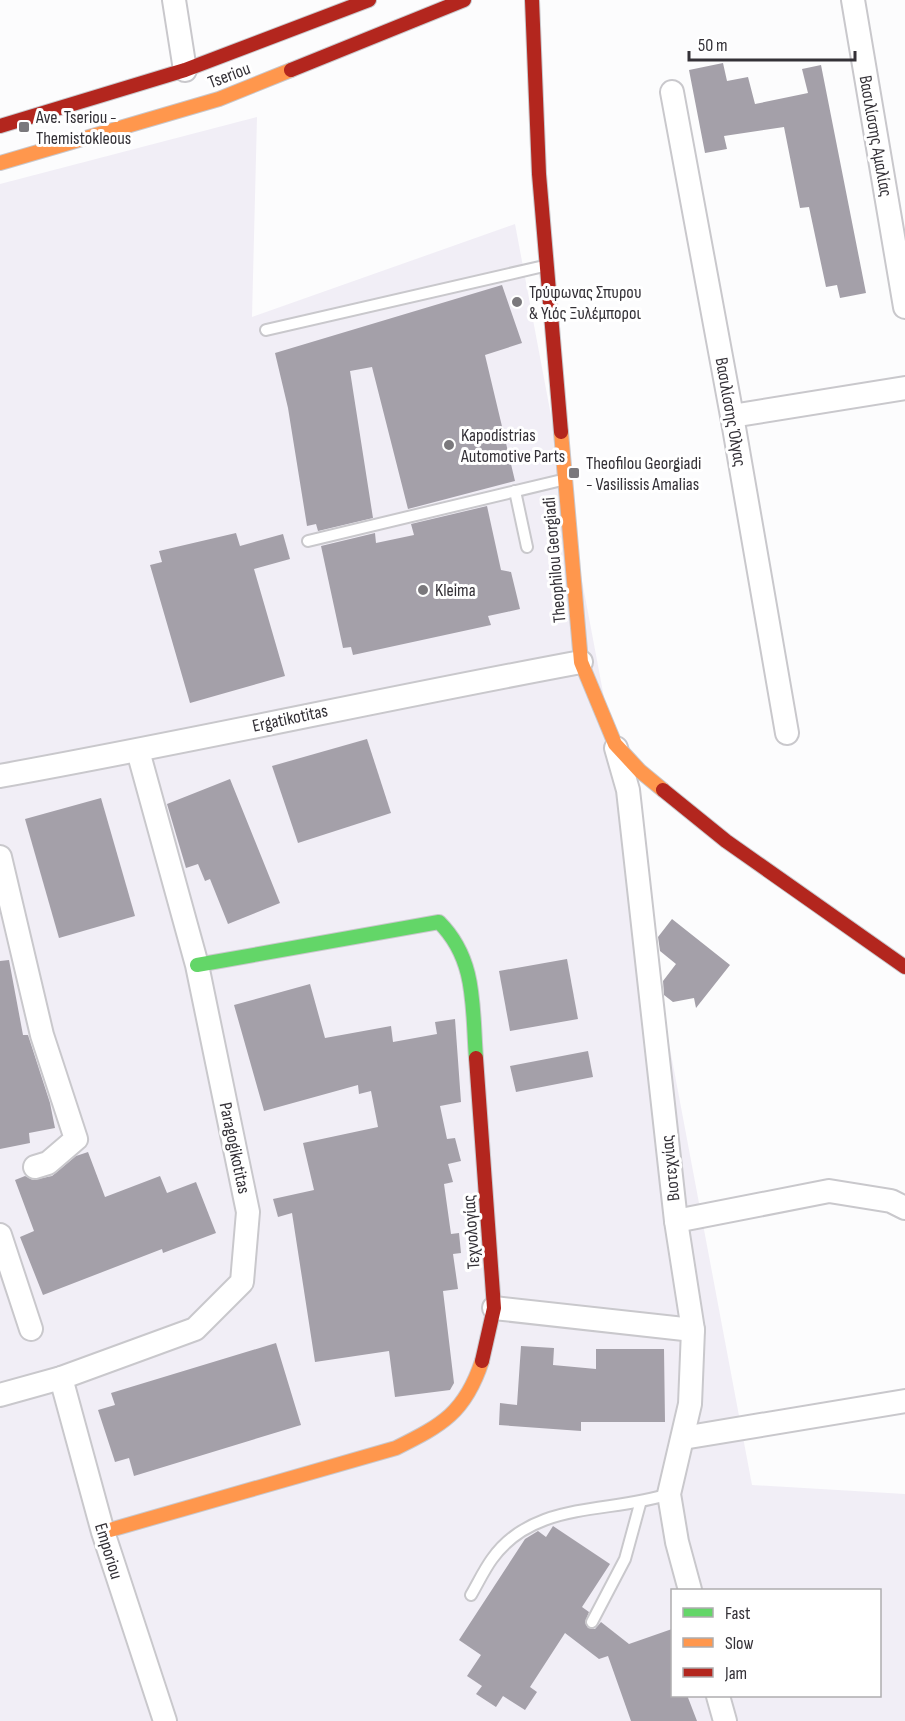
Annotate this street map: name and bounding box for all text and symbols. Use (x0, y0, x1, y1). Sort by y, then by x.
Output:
scale bar (689, 24, 856, 62)
text: 50 m (698, 35, 728, 56)
street label: Tseriou (205, 58, 253, 93)
street label: Βασιλίσσης Αμαλίας (854, 74, 897, 198)
place label: Ave. Tseriou - Themistokleous (35, 107, 131, 149)
marker: Ave. Tseriou - Themistokleous (17, 120, 31, 134)
place label: Τρύφωνας Σπυρου & Υιός Ξυλέμποροι (529, 282, 642, 324)
marker: Τρύφωνας Σπυρου & Υιός Ξυλέμποροι (510, 295, 524, 309)
street label: Βασιλίσσης Όλγας (711, 356, 750, 468)
place label: Kapodistrias Automotive Parts (460, 425, 565, 467)
marker: Kapodistrias Automotive Parts (442, 438, 456, 452)
place label: Theofilou Georgiadi - Vasilissis Amalias (586, 453, 701, 495)
marker: Theofilou Georgiadi - Vasilissis Amalias (567, 466, 581, 480)
street label: Theophilou Georgiadi (539, 496, 570, 624)
place label: Kleima (435, 580, 476, 601)
marker: Kleima (416, 583, 430, 597)
street label: Ergatikotitas (251, 700, 330, 737)
street label: Paragogikotitas (215, 1101, 254, 1196)
street label: Βιοτεχνίας (657, 1134, 684, 1202)
street label: Τεχνολογίας (458, 1194, 485, 1270)
street label: Emporiou (90, 1521, 127, 1582)
legend (671, 1589, 881, 1697)
text: Fast (725, 1603, 751, 1624)
text: Slow (725, 1633, 754, 1654)
text: Jam (724, 1663, 747, 1684)

